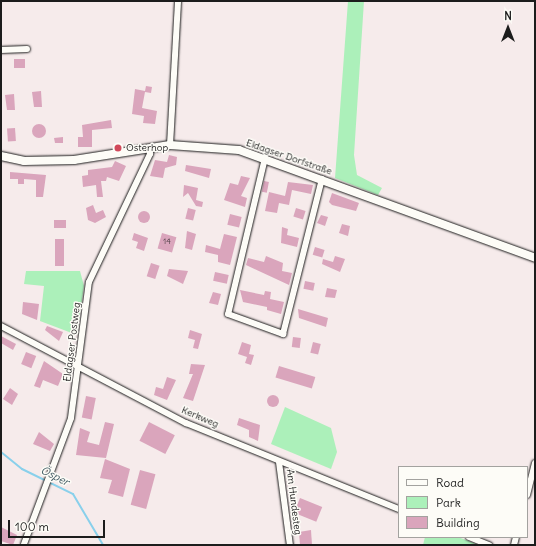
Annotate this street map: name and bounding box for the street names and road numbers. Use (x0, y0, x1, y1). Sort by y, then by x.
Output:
street label: Eldagser Dorfstraße (244, 137, 334, 177)
street label: Eldagser Postweg (61, 302, 83, 382)
street label: Kerkweg (180, 404, 220, 430)
street label: Am Hundesteg (284, 468, 304, 536)

